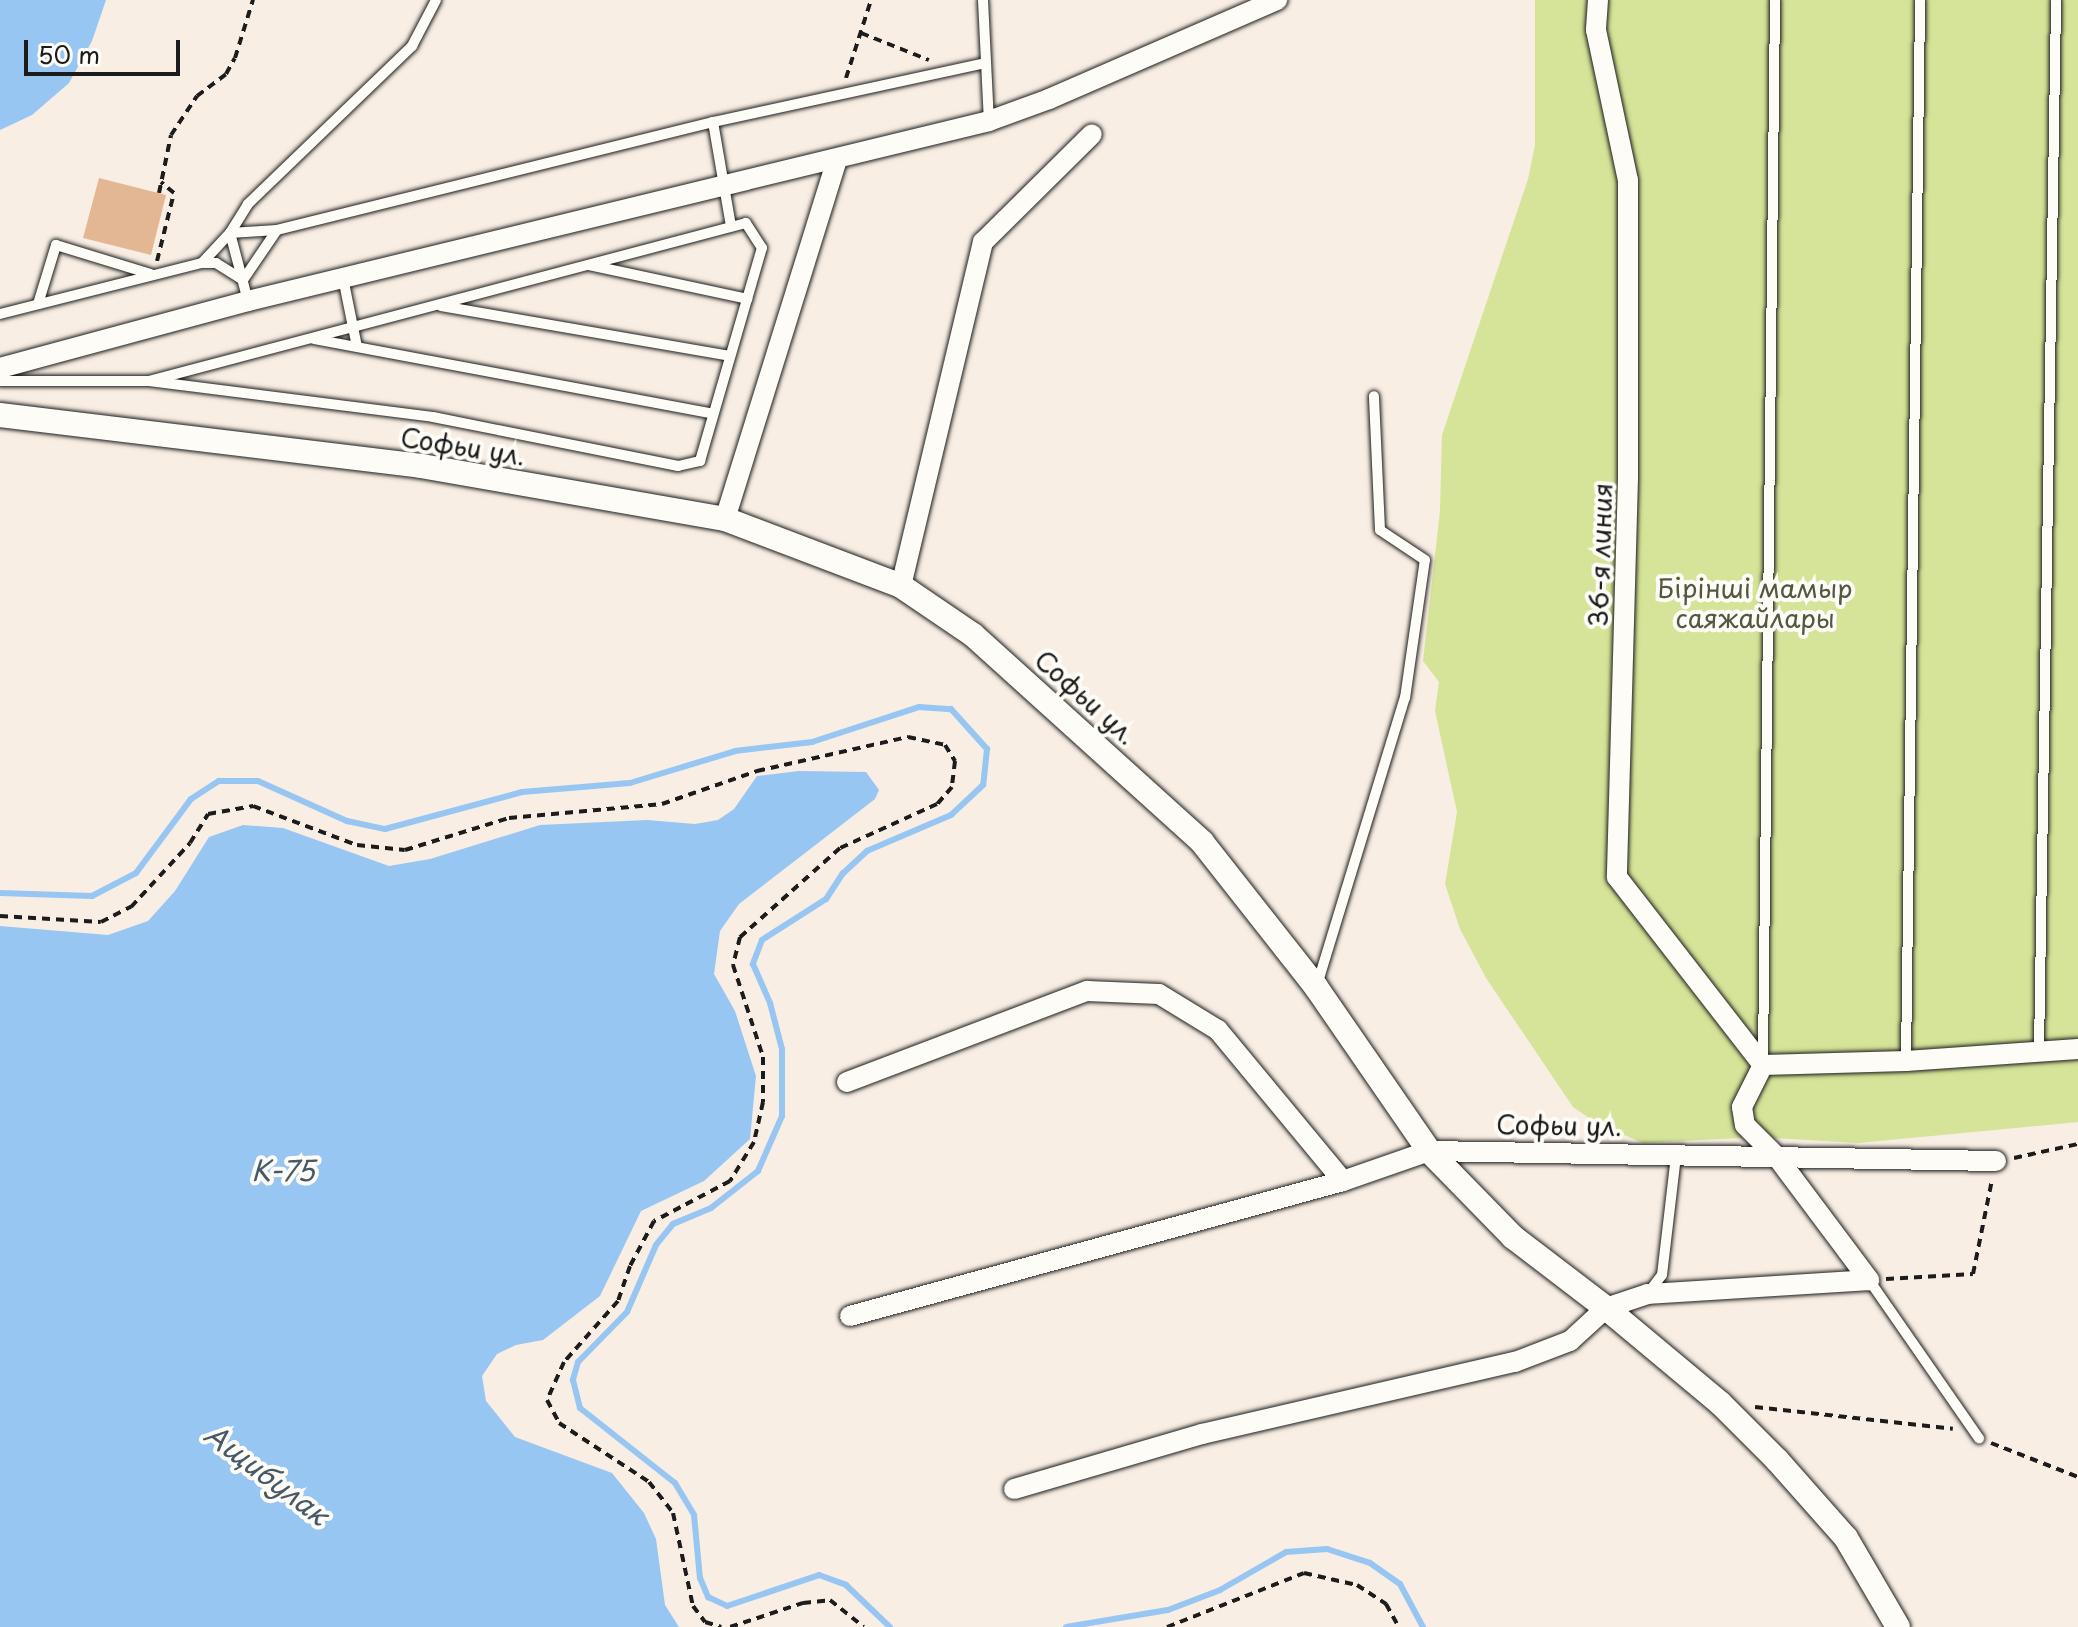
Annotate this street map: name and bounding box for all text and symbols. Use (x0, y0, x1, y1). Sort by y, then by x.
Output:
scale bar (28, 24, 184, 74)
text: 50 m (38, 36, 100, 72)
street label: Софьи ул. (398, 421, 528, 471)
street label: 36-я линия (1582, 482, 1618, 628)
park label: Бірінші мамыр саяжайлары (1657, 572, 1853, 634)
street label: Софьи ул. (1028, 643, 1144, 751)
street label: Софьи ул. (1495, 1108, 1623, 1142)
water label: К-75 (251, 1153, 315, 1187)
water label: Ащибулак (198, 1417, 336, 1531)

